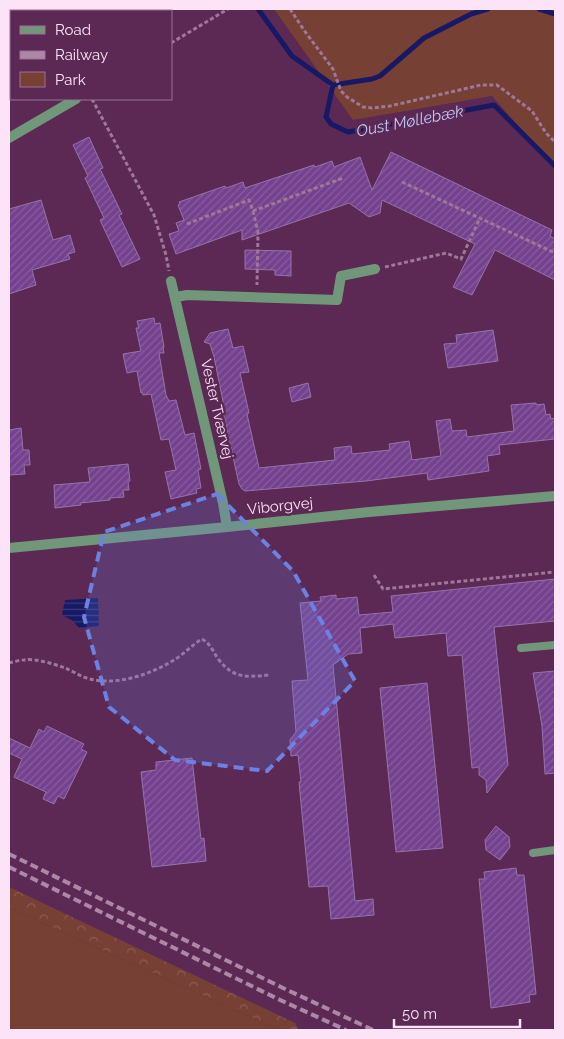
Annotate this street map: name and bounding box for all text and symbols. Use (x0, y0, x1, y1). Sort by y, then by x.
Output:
legend (10, 10, 172, 100)
text: Road (55, 21, 91, 39)
text: Railway (55, 46, 108, 64)
text: Park (55, 71, 86, 89)
water label: Oust Møllebæk (355, 101, 466, 141)
street label: Vester Tværvej (197, 357, 237, 461)
street label: Viborgvej (246, 494, 314, 518)
scale bar (394, 996, 520, 1028)
text: 50 m (402, 1005, 437, 1023)

